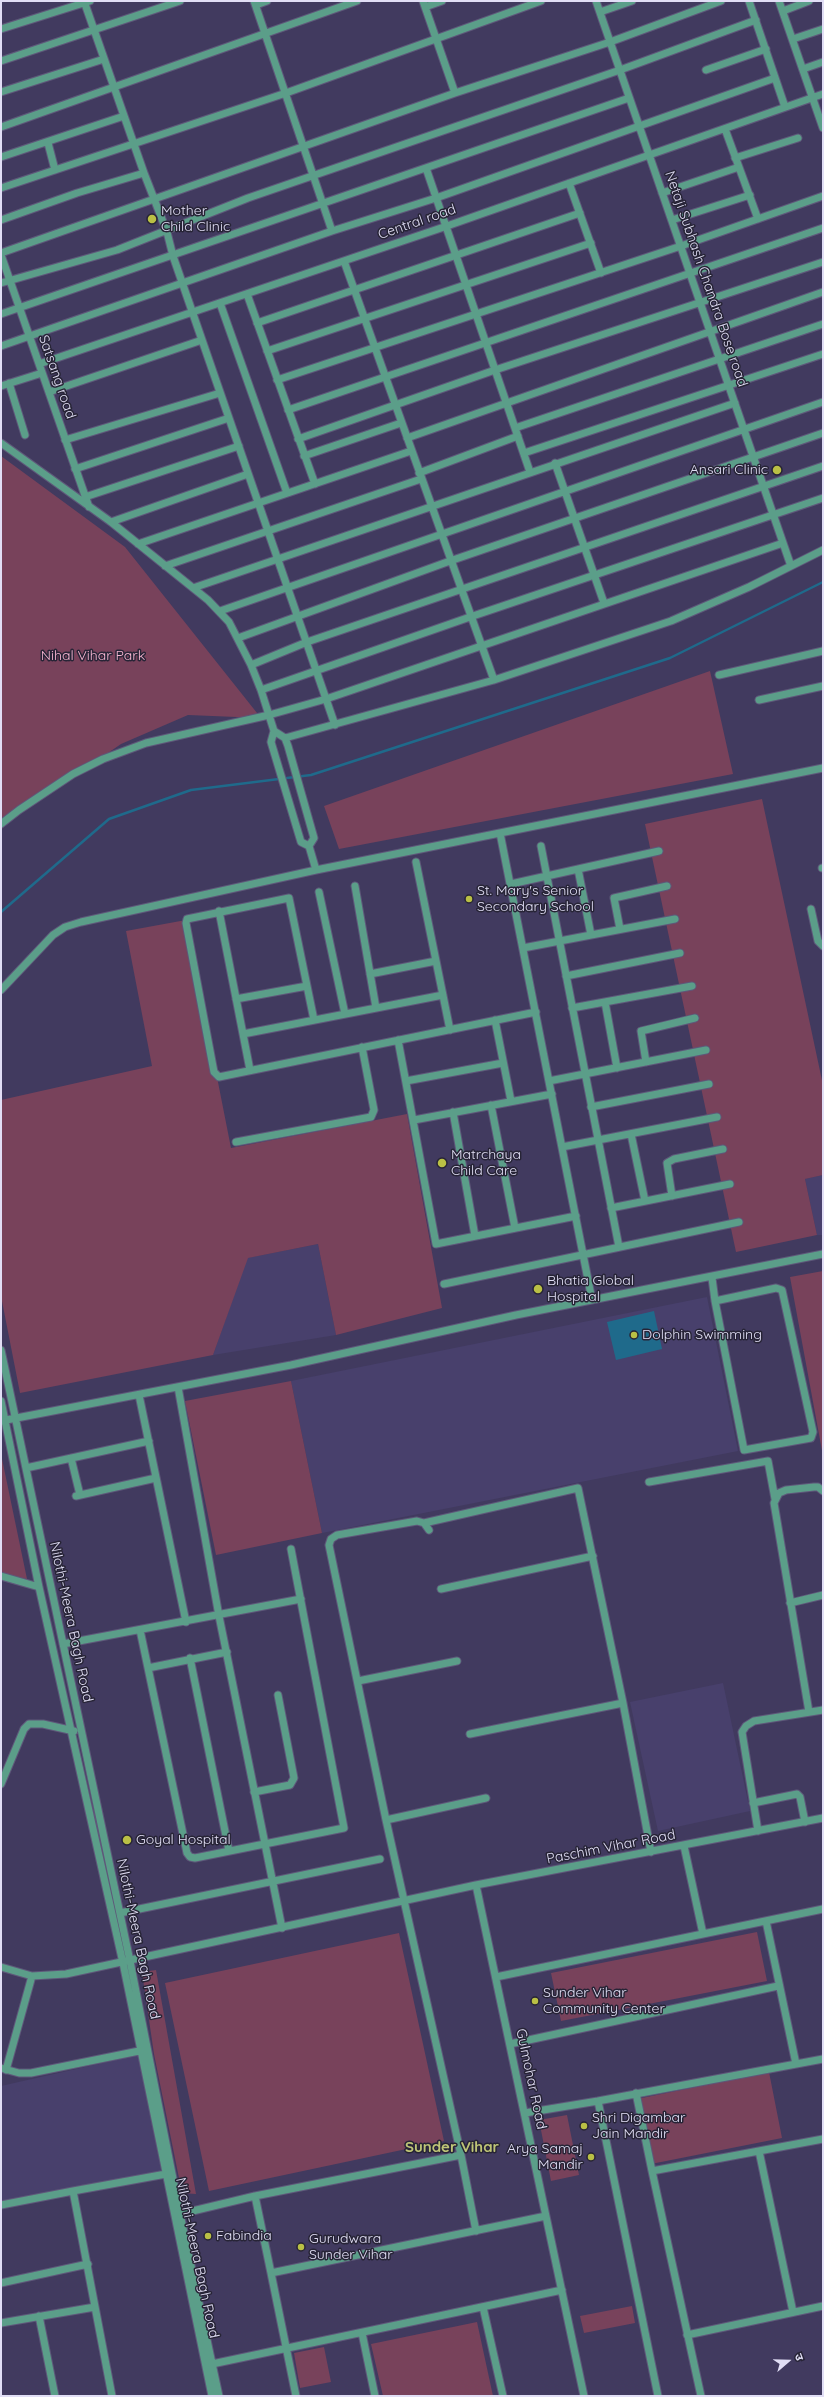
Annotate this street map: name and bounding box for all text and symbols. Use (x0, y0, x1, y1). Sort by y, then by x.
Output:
street label: Netaji Subhash Chandra Bose road (661, 169, 751, 389)
street label: Central road (376, 201, 458, 243)
place label: Mother Child Clinic (161, 203, 230, 236)
marker: Mother Child Clinic (146, 213, 158, 225)
street label: Satsang road (35, 333, 79, 421)
place label: Ansari Clinic (690, 462, 768, 478)
marker: Ansari Clinic (771, 464, 783, 476)
park label: Nihal Vihar Park (41, 648, 145, 664)
place label: St. Mary's Senior Secondary School (477, 883, 594, 916)
marker: St. Mary's Senior Secondary School (464, 894, 474, 904)
place label: Matrchaya Child Care (451, 1147, 521, 1180)
marker: Matrchaya Child Care (436, 1157, 448, 1169)
place label: Bhatia Global Hospital (547, 1273, 634, 1306)
marker: Bhatia Global Hospital (532, 1283, 544, 1295)
place label: Dolphin Swimming (642, 1327, 762, 1343)
marker: Dolphin Swimming (629, 1330, 639, 1340)
street label: Nilothi-Meera Bagh Road (46, 1540, 96, 1704)
street label: Paschim Vihar Road (545, 1826, 677, 1868)
place label: Goyal Hospital (136, 1832, 231, 1848)
marker: Goyal Hospital (121, 1834, 133, 1846)
street label: Nilothi-Meera Bagh Road (113, 1857, 163, 2021)
place label: Sunder Vihar Community Center (543, 1985, 665, 2018)
marker: Sunder Vihar Community Center (530, 1996, 540, 2006)
street label: Gulmohar Road (512, 2027, 550, 2131)
place label: Shri Digambar Jain Mandir (592, 2110, 685, 2142)
marker: Shri Digambar Jain Mandir (579, 2121, 589, 2131)
district label: Sunder Vihar (405, 2138, 499, 2156)
place label: Arya Samaj Mandir (507, 2141, 583, 2174)
marker: Arya Samaj Mandir (586, 2152, 596, 2162)
street label: Nilothi-Meera Bagh Road (172, 2176, 222, 2340)
place label: Fabindia (216, 2228, 272, 2244)
marker: Fabindia (203, 2231, 213, 2241)
place label: Gurudwara Sunder Vihar (309, 2231, 393, 2264)
marker: Gurudwara Sunder Vihar (296, 2242, 306, 2252)
north arrow (768, 2341, 808, 2381)
text: उ (792, 2351, 807, 2362)

